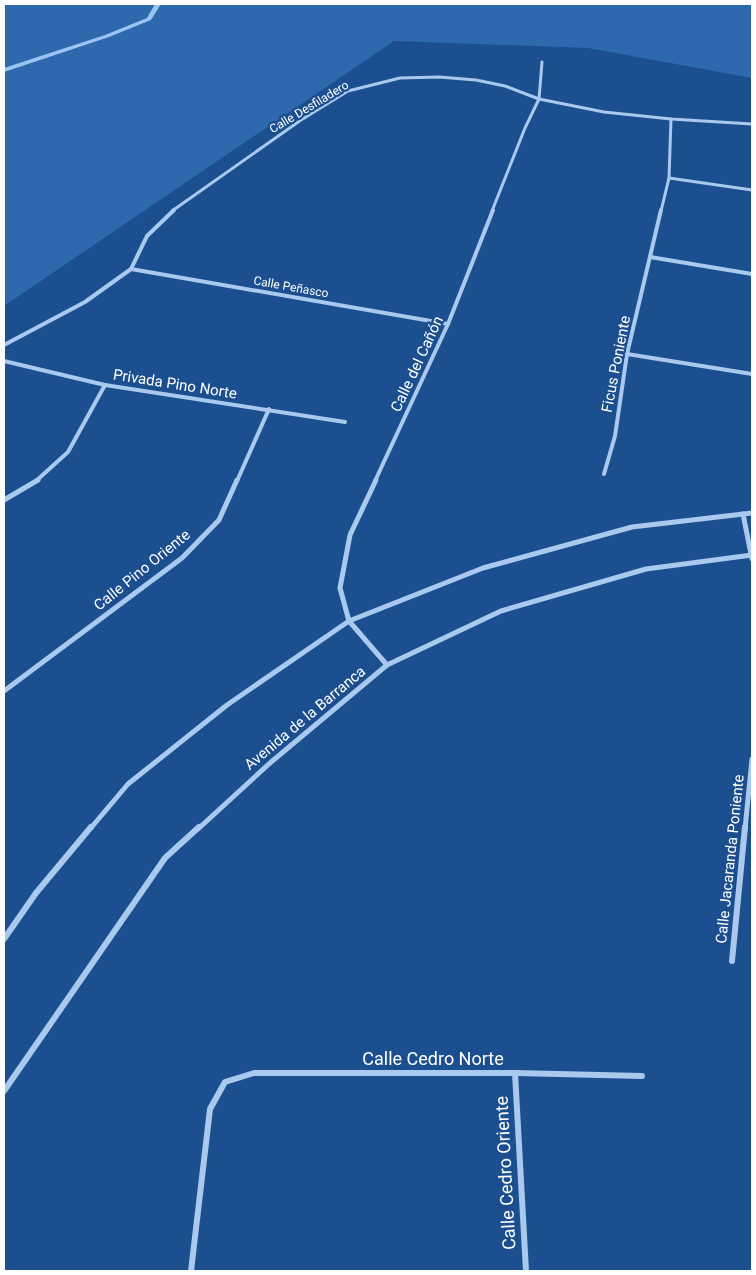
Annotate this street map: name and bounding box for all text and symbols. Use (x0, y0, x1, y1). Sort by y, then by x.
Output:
street label: Calle Desfiladero (267, 78, 351, 136)
street label: Calle Peñasco (252, 274, 330, 301)
street label: Calle del Cañón (387, 313, 447, 415)
street label: Ficus Poniente (598, 314, 634, 414)
street label: Privada Pino Norte (112, 365, 238, 403)
street label: Calle Pino Oriente (90, 526, 194, 614)
street label: Avenida de la Barranca (241, 662, 369, 774)
street label: Calle Jacaranda Poniente (712, 774, 748, 944)
street label: Calle Cedro Norte (362, 1048, 504, 1069)
street label: Calle Cedro Oriente (490, 1095, 520, 1251)

